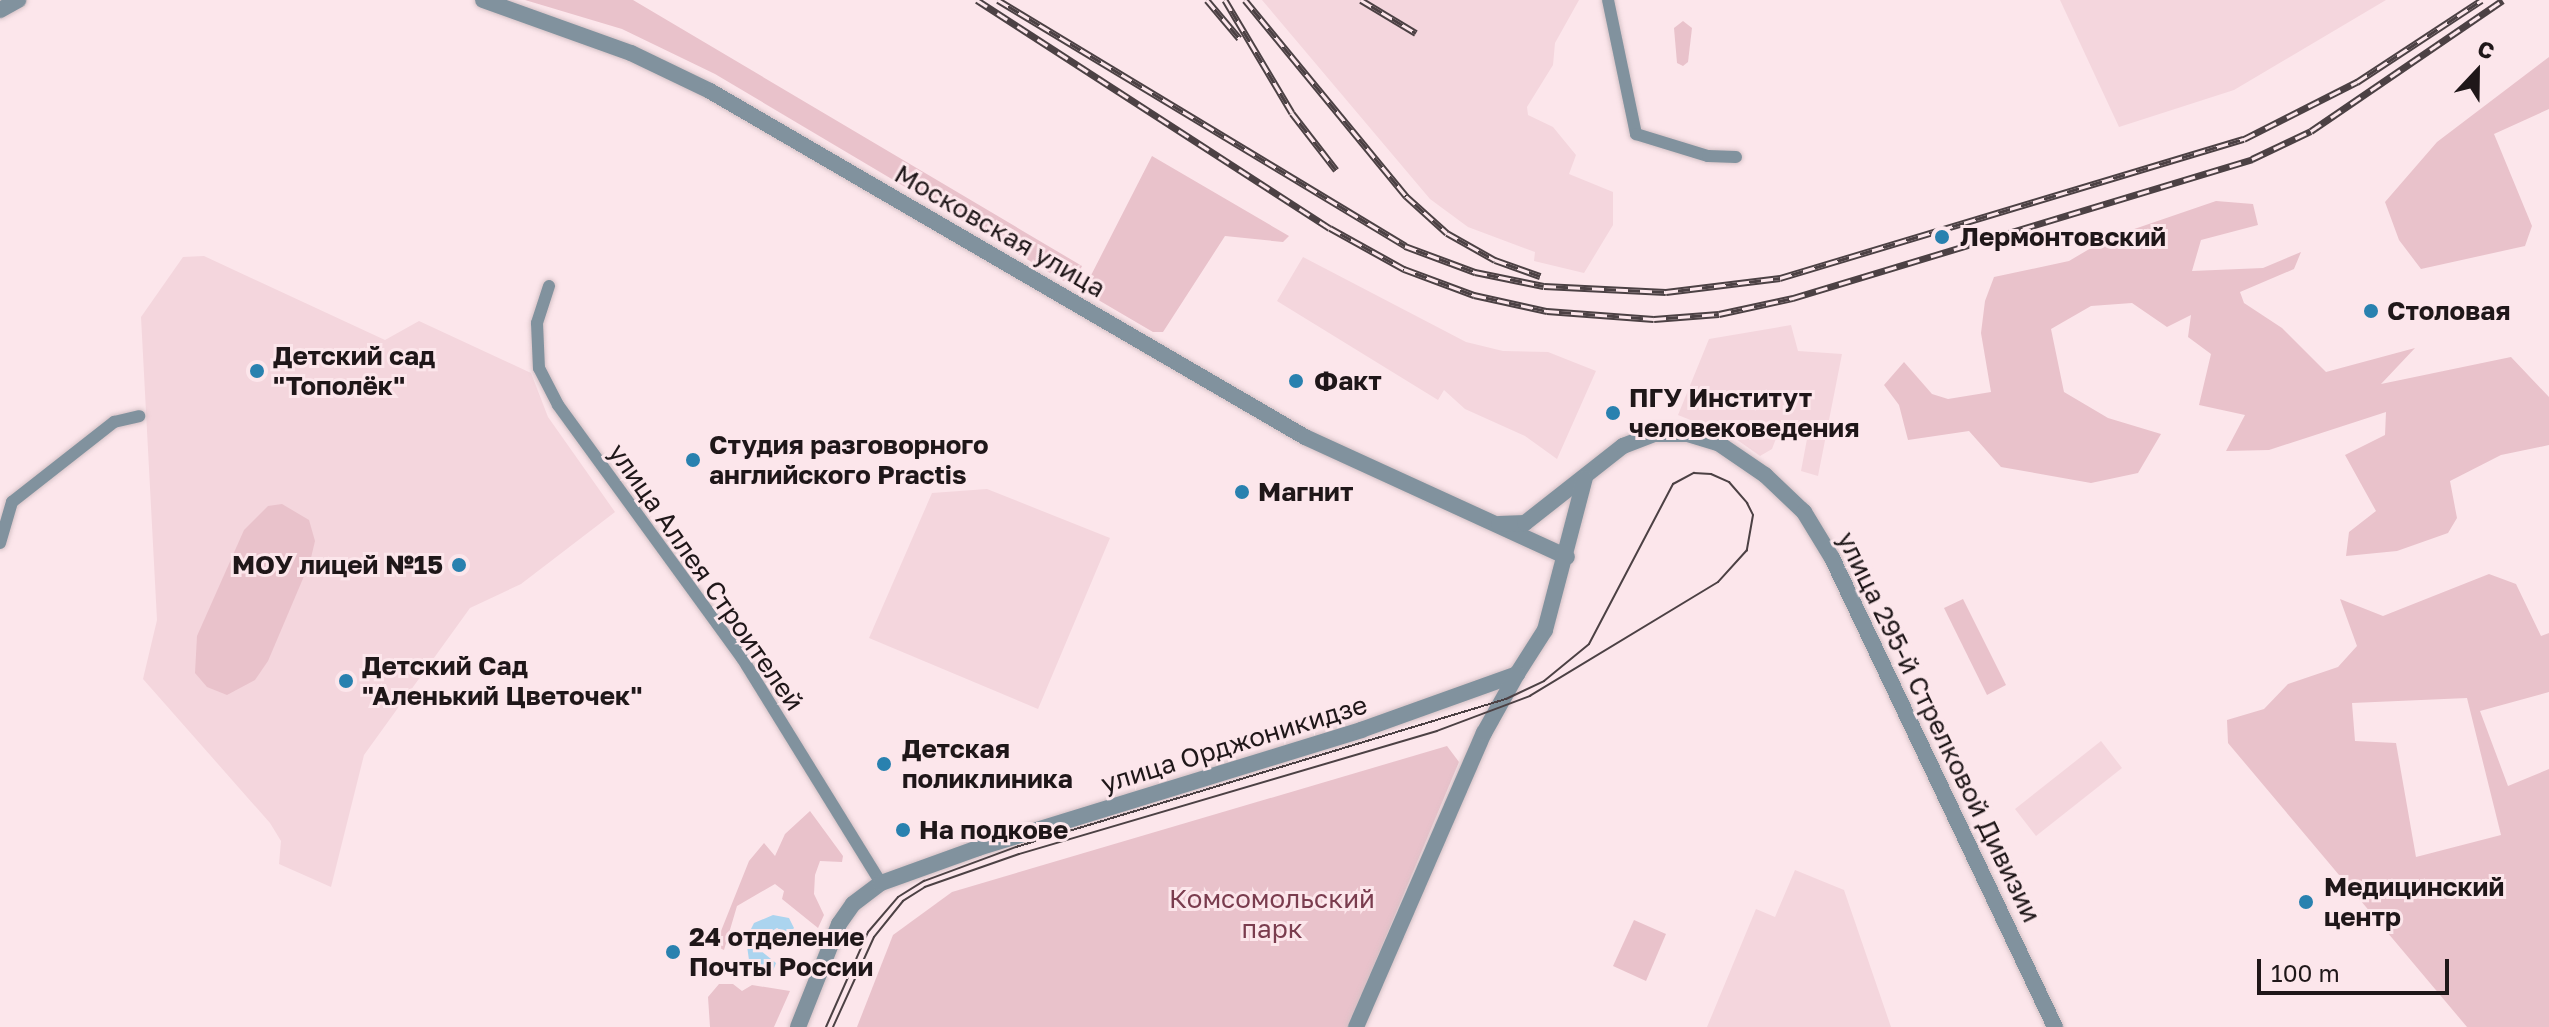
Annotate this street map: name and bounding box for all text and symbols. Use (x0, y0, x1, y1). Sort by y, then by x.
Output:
north arrow (2437, 32, 2517, 112)
text: С (2474, 34, 2498, 65)
street label: Московская улица (889, 158, 1111, 304)
place label: Лермонтовский (1960, 221, 2166, 253)
marker: Лермонтовский (1931, 226, 1953, 248)
place label: Столовая (2387, 295, 2511, 327)
marker: Столовая (2362, 302, 2380, 320)
place label: Детский сад "Тополёк" (273, 340, 435, 402)
marker: Детский сад "Тополёк" (248, 362, 266, 380)
place label: Факт (1314, 365, 1382, 397)
marker: Факт (1285, 370, 1307, 392)
place label: ПГУ Институт человековедения (1629, 382, 1859, 444)
marker: ПГУ Институт человековедения (1604, 404, 1622, 422)
place label: Студия разговорного английского Practis (709, 429, 989, 490)
street label: улица Аллея Строителей (602, 437, 810, 717)
marker: Студия разговорного английского Practis (684, 451, 702, 469)
place label: Магнит (1258, 476, 1353, 508)
marker: Магнит (1233, 483, 1251, 501)
street label: улица 295-й Стрелковой Дивизии (1831, 527, 2047, 927)
place label: МОУ лицей №15 (232, 549, 443, 581)
marker: МОУ лицей №15 (450, 556, 468, 574)
place label: Детский Сад "Аленький Цветочек" (362, 650, 642, 712)
marker: Детский Сад "Аленький Цветочек" (337, 672, 355, 690)
street label: улица Орджоникидзе (1097, 689, 1371, 799)
place label: Детская поликлиника (902, 733, 1073, 794)
marker: Детская поликлиника (873, 753, 895, 775)
place label: На подкове (919, 814, 1068, 846)
marker: На подкове (894, 821, 912, 839)
place label: Медицинский центр (2324, 871, 2504, 932)
park label: Комсомольский парк (1169, 883, 1375, 944)
marker: Медицинский центр (2295, 891, 2317, 913)
place label: 24 отделение Почты России (689, 921, 873, 982)
marker: 24 отделение Почты России (664, 943, 682, 961)
scale bar (2261, 943, 2453, 993)
text: 100 m (2271, 958, 2340, 987)

